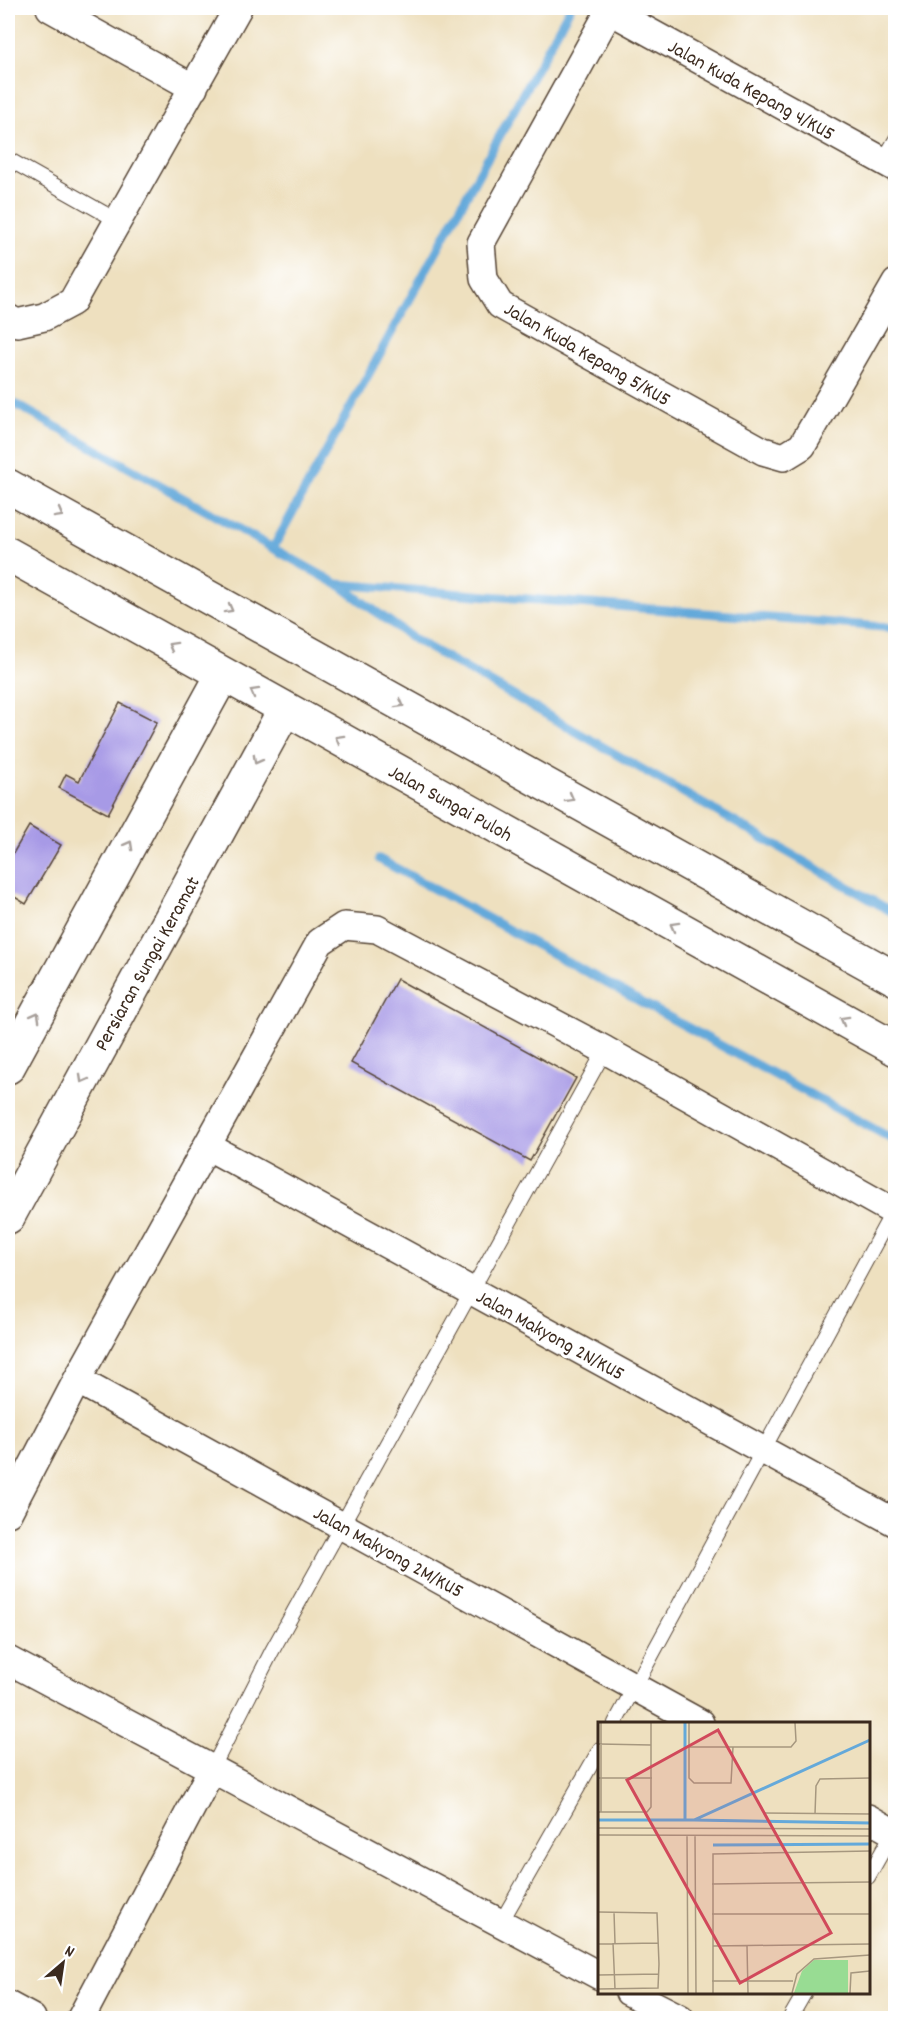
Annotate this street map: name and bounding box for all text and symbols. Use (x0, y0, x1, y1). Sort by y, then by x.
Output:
street label: Jalan Kuda Kepang 4/KU5 (662, 34, 839, 149)
street label: Jalan Kuda Kepang 5/KU5 (498, 296, 675, 415)
one-way arrow (52, 507, 63, 518)
one-way arrow (223, 602, 233, 613)
one-way arrow (167, 642, 178, 653)
one-way arrow (249, 687, 260, 699)
one-way arrow (393, 697, 404, 708)
one-way arrow (334, 735, 345, 746)
one-way arrow (253, 754, 264, 764)
street label: Jalan Sungai Puloh (382, 759, 517, 850)
one-way arrow (564, 791, 574, 802)
one-way arrow (122, 840, 133, 851)
street label: Persiaran Sungai Keramat (89, 872, 208, 1057)
one-way arrow (670, 921, 680, 933)
one-way arrow (29, 1012, 40, 1022)
one-way arrow (840, 1016, 851, 1028)
one-way arrow (79, 1073, 90, 1083)
street label: Jalan Makyong 2N/KU5 (470, 1284, 629, 1389)
street label: Jalan Makyong 2M/KU5 (307, 1501, 468, 1607)
inset map (598, 1722, 870, 1993)
north arrow (33, 1933, 93, 1993)
text: N (60, 1940, 78, 1964)

